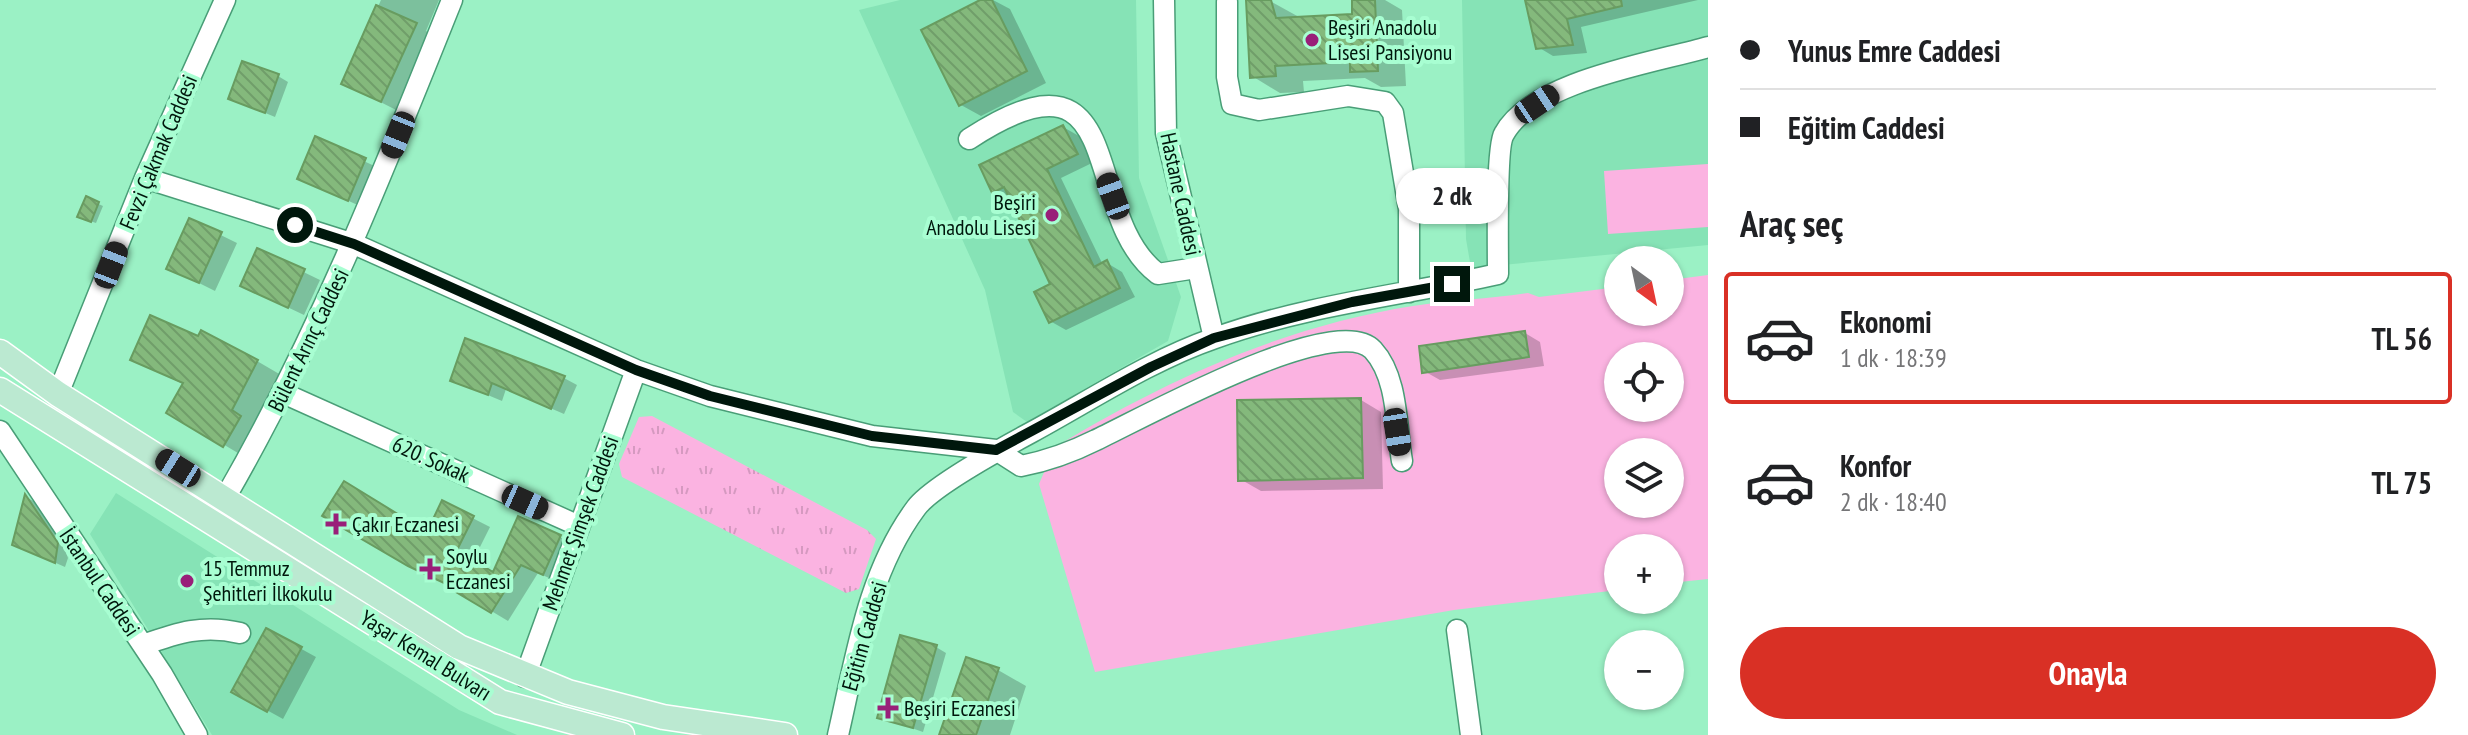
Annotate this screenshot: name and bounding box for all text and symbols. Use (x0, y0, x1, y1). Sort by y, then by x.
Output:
place label: Beşiri Anadolu Lisesi Pansiyonu (1328, 13, 1452, 66)
marker: Beşiri Anadolu Lisesi Pansiyonu (1303, 31, 1321, 49)
text: Yunus Emre Caddesi (1788, 31, 2001, 70)
street label: Fevzi Çakmak Caddesi (113, 70, 203, 234)
car (1510, 81, 1564, 127)
car (378, 108, 418, 162)
text: Eğitim Caddesi (1788, 108, 1945, 147)
street label: Hastane Caddesi (1154, 130, 1208, 258)
callout: 2 dk (1396, 168, 1508, 224)
car (1094, 169, 1132, 223)
text: 2 dk (1432, 179, 1472, 212)
place label: Beşiri Anadolu Lisesi (926, 188, 1036, 241)
text: Araç seç (1740, 200, 1843, 247)
marker: Beşiri Anadolu Lisesi (1043, 206, 1061, 224)
route start (277, 207, 313, 243)
car (91, 238, 131, 292)
north arrow (1604, 246, 1684, 326)
map controls (1604, 246, 1684, 710)
street label: Bülent Arınç Caddesi (261, 264, 355, 416)
route end (1434, 266, 1470, 302)
icon: car (1744, 302, 1816, 374)
text: Ekonomi (1840, 302, 1932, 341)
text: TL 56 (2372, 319, 2432, 358)
text: 1 dk · 18:39 (1840, 341, 1947, 374)
button: locate (1604, 342, 1684, 422)
car (1381, 406, 1413, 458)
street label: 620. Sokak (388, 430, 474, 489)
street label: Mehmet Şimşek Caddesi (535, 432, 625, 614)
button: layers (1604, 438, 1684, 518)
car (151, 445, 205, 491)
icon: car (1744, 446, 1816, 518)
text: Konfor (1840, 446, 1911, 485)
text: TL 75 (2372, 463, 2432, 502)
car (498, 481, 552, 523)
text: 2 dk · 18:40 (1840, 485, 1947, 518)
place label: Çakır Eczanesi (352, 510, 459, 538)
marker: Çakır Eczanesi (327, 515, 345, 533)
street label: İstanbul Caddesi (53, 522, 147, 642)
button: + (1604, 534, 1684, 614)
place label: Soylu Eczanesi (446, 542, 511, 595)
place label: 15 Temmuz Şehitleri İlkokulu (203, 554, 333, 607)
marker: Soylu Eczanesi (421, 560, 439, 578)
marker: 15 Temmuz Şehitleri İlkokulu (178, 572, 196, 590)
street label: Eğitim Caddesi (835, 578, 893, 694)
street label: Yaşar Kemal Bulvarı (355, 603, 497, 707)
button: Onayla (1740, 627, 2436, 719)
button: − (1604, 630, 1684, 710)
place label: Beşiri Eczanesi (904, 694, 1016, 722)
marker: Beşiri Eczanesi (879, 699, 897, 717)

